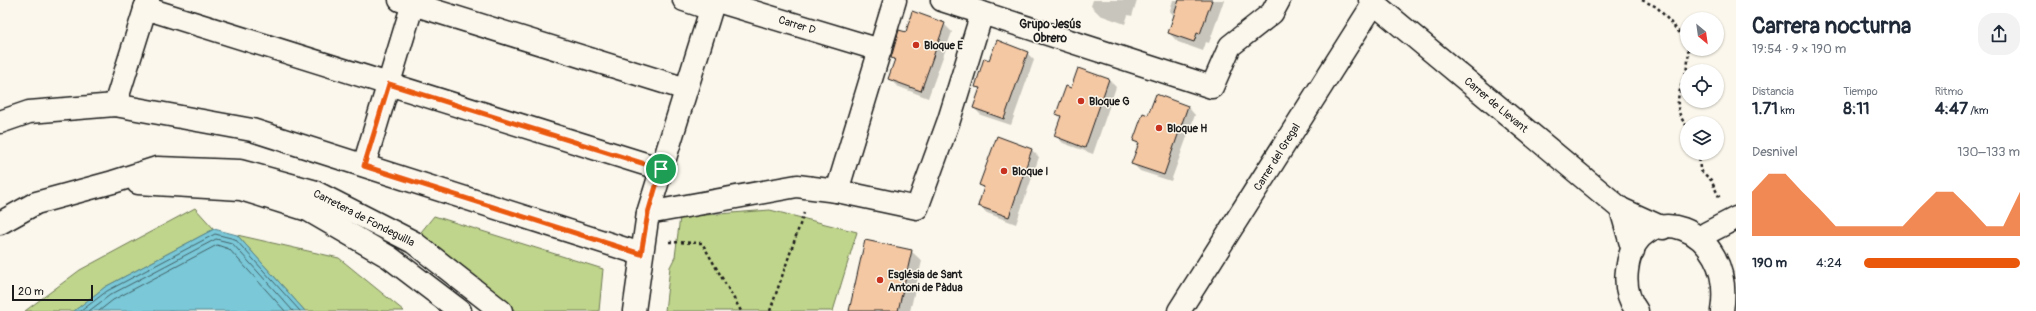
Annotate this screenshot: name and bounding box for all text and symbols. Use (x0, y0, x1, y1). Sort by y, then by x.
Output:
north arrow (1680, 12, 1724, 56)
map controls (1680, 12, 1724, 160)
text: Carrera nocturna (1752, 12, 1911, 40)
street label: Carrer D (777, 13, 817, 37)
button: share (1978, 13, 2020, 55)
district label: Grupo Jesús Obrero (1019, 17, 1081, 46)
place label: Bloque E (924, 39, 963, 52)
marker: Bloque E (911, 40, 921, 50)
text: 19:54 · 9 × 190 m (1752, 41, 1846, 57)
button: locate (1680, 64, 1724, 108)
street label: Carrer de Llevant (1462, 75, 1531, 136)
text: Distancia (1752, 85, 1794, 98)
text: Tiempo (1843, 85, 1878, 98)
text: Ritmo (1935, 85, 1963, 98)
place label: Bloque G (1089, 95, 1130, 108)
marker: Bloque G (1076, 96, 1086, 106)
text: 1.71 (1752, 98, 1778, 119)
text: 8:11 (1843, 98, 1870, 119)
text: 4:47 (1935, 98, 1968, 119)
text: km (1778, 104, 1795, 117)
text: /km (1968, 104, 1989, 117)
button: layers (1680, 116, 1724, 160)
street label: Carrer del Gregal (1251, 121, 1303, 193)
place label: Bloque H (1167, 122, 1207, 135)
marker: Bloque H (1154, 123, 1164, 133)
text: Desnivel (1752, 144, 1798, 160)
text: 130–133 m (1957, 144, 2020, 160)
pin (644, 152, 678, 186)
icon: arrive (650, 158, 672, 180)
place label: Bloque I (1012, 165, 1048, 178)
marker: Bloque I (999, 166, 1009, 176)
street label: Carretera de Fondeguilla (311, 187, 417, 249)
text: 190 m (1752, 255, 1787, 271)
text: 4:24 (1816, 255, 1842, 271)
place label: Església de Sant Antoni de Pàdua (888, 268, 963, 294)
marker: Església de Sant Antoni de Pàdua (875, 275, 885, 285)
scale bar (12, 283, 93, 302)
text: 20 m (18, 285, 44, 298)

